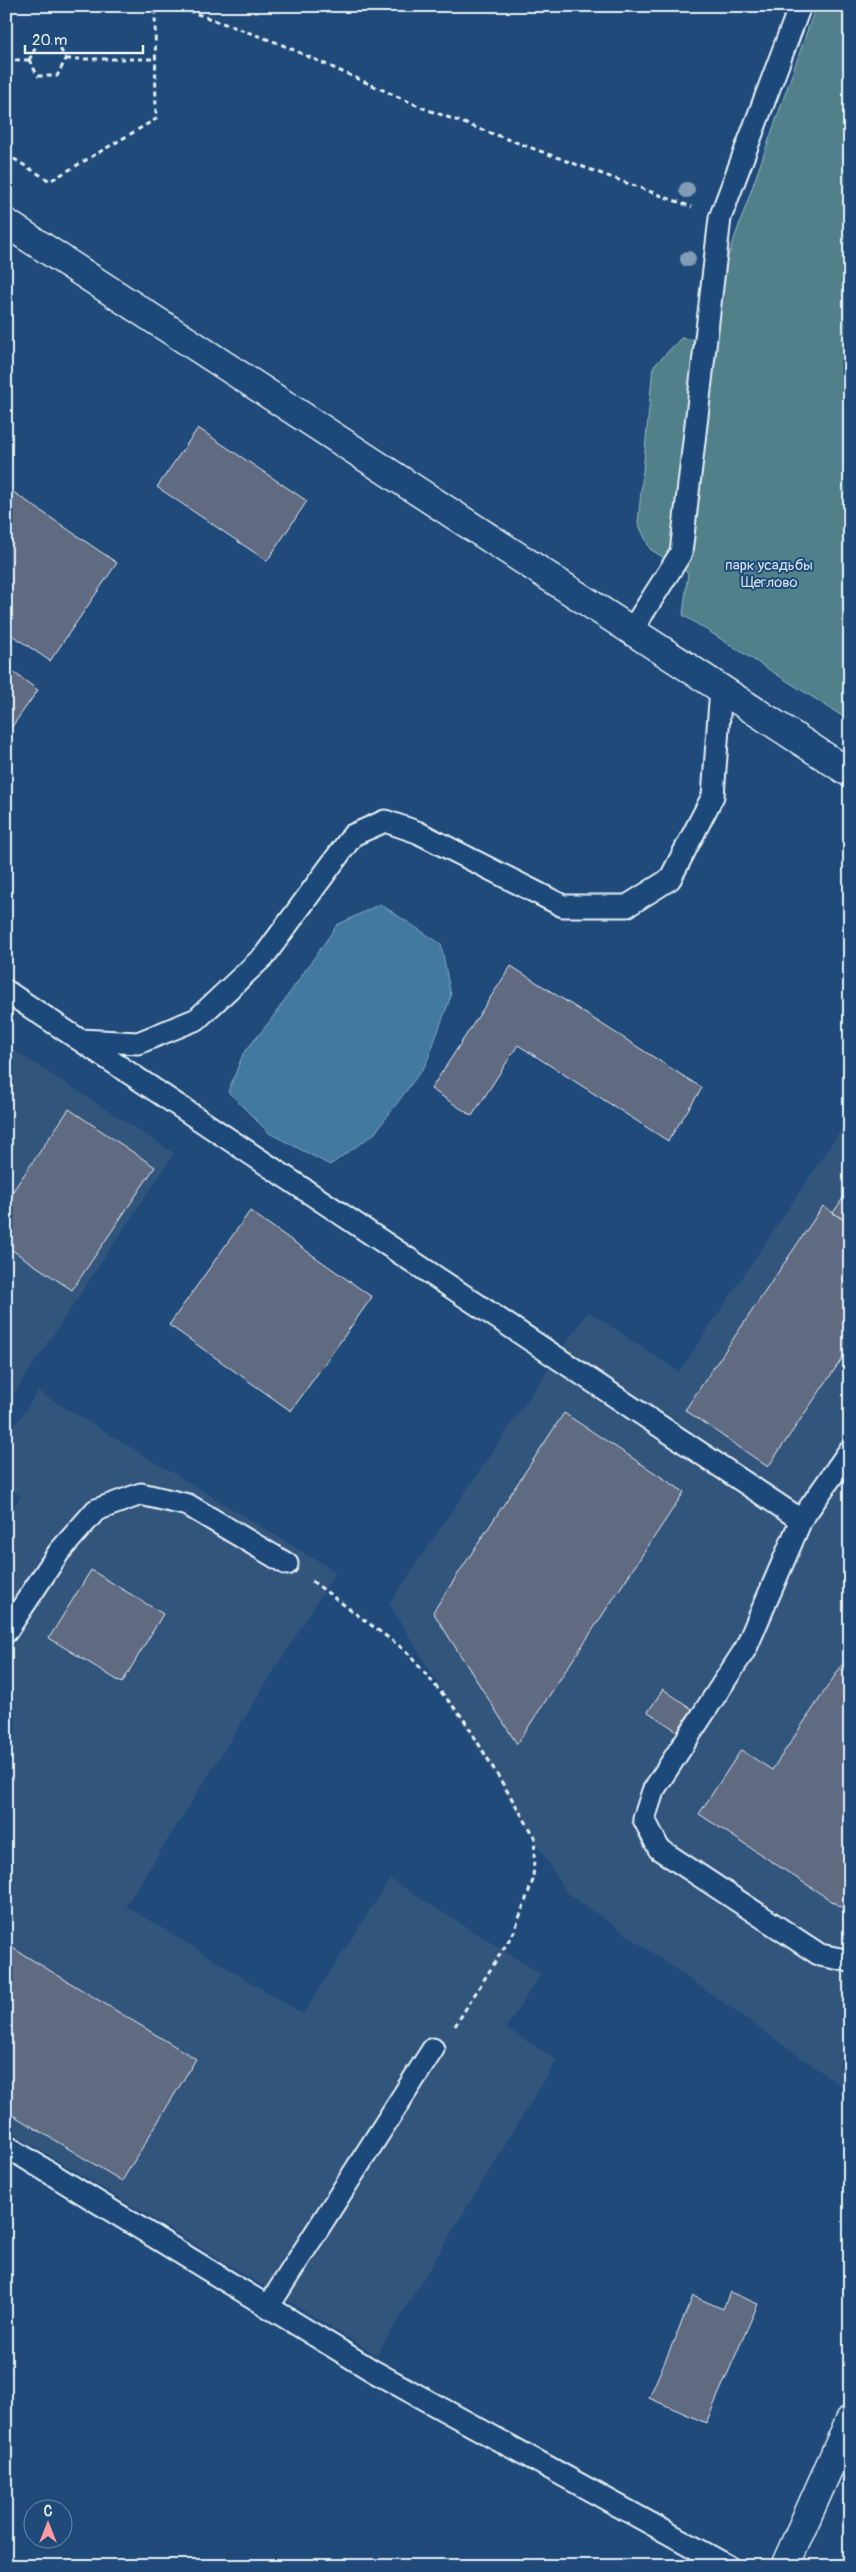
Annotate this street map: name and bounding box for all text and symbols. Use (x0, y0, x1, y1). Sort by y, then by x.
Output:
scale bar (25, 22, 142, 54)
text: 20 m (32, 31, 67, 50)
park label: парк усадьбы Щеглово (725, 556, 813, 592)
north arrow (22, 2500, 72, 2550)
text: С (44, 2503, 53, 2520)

